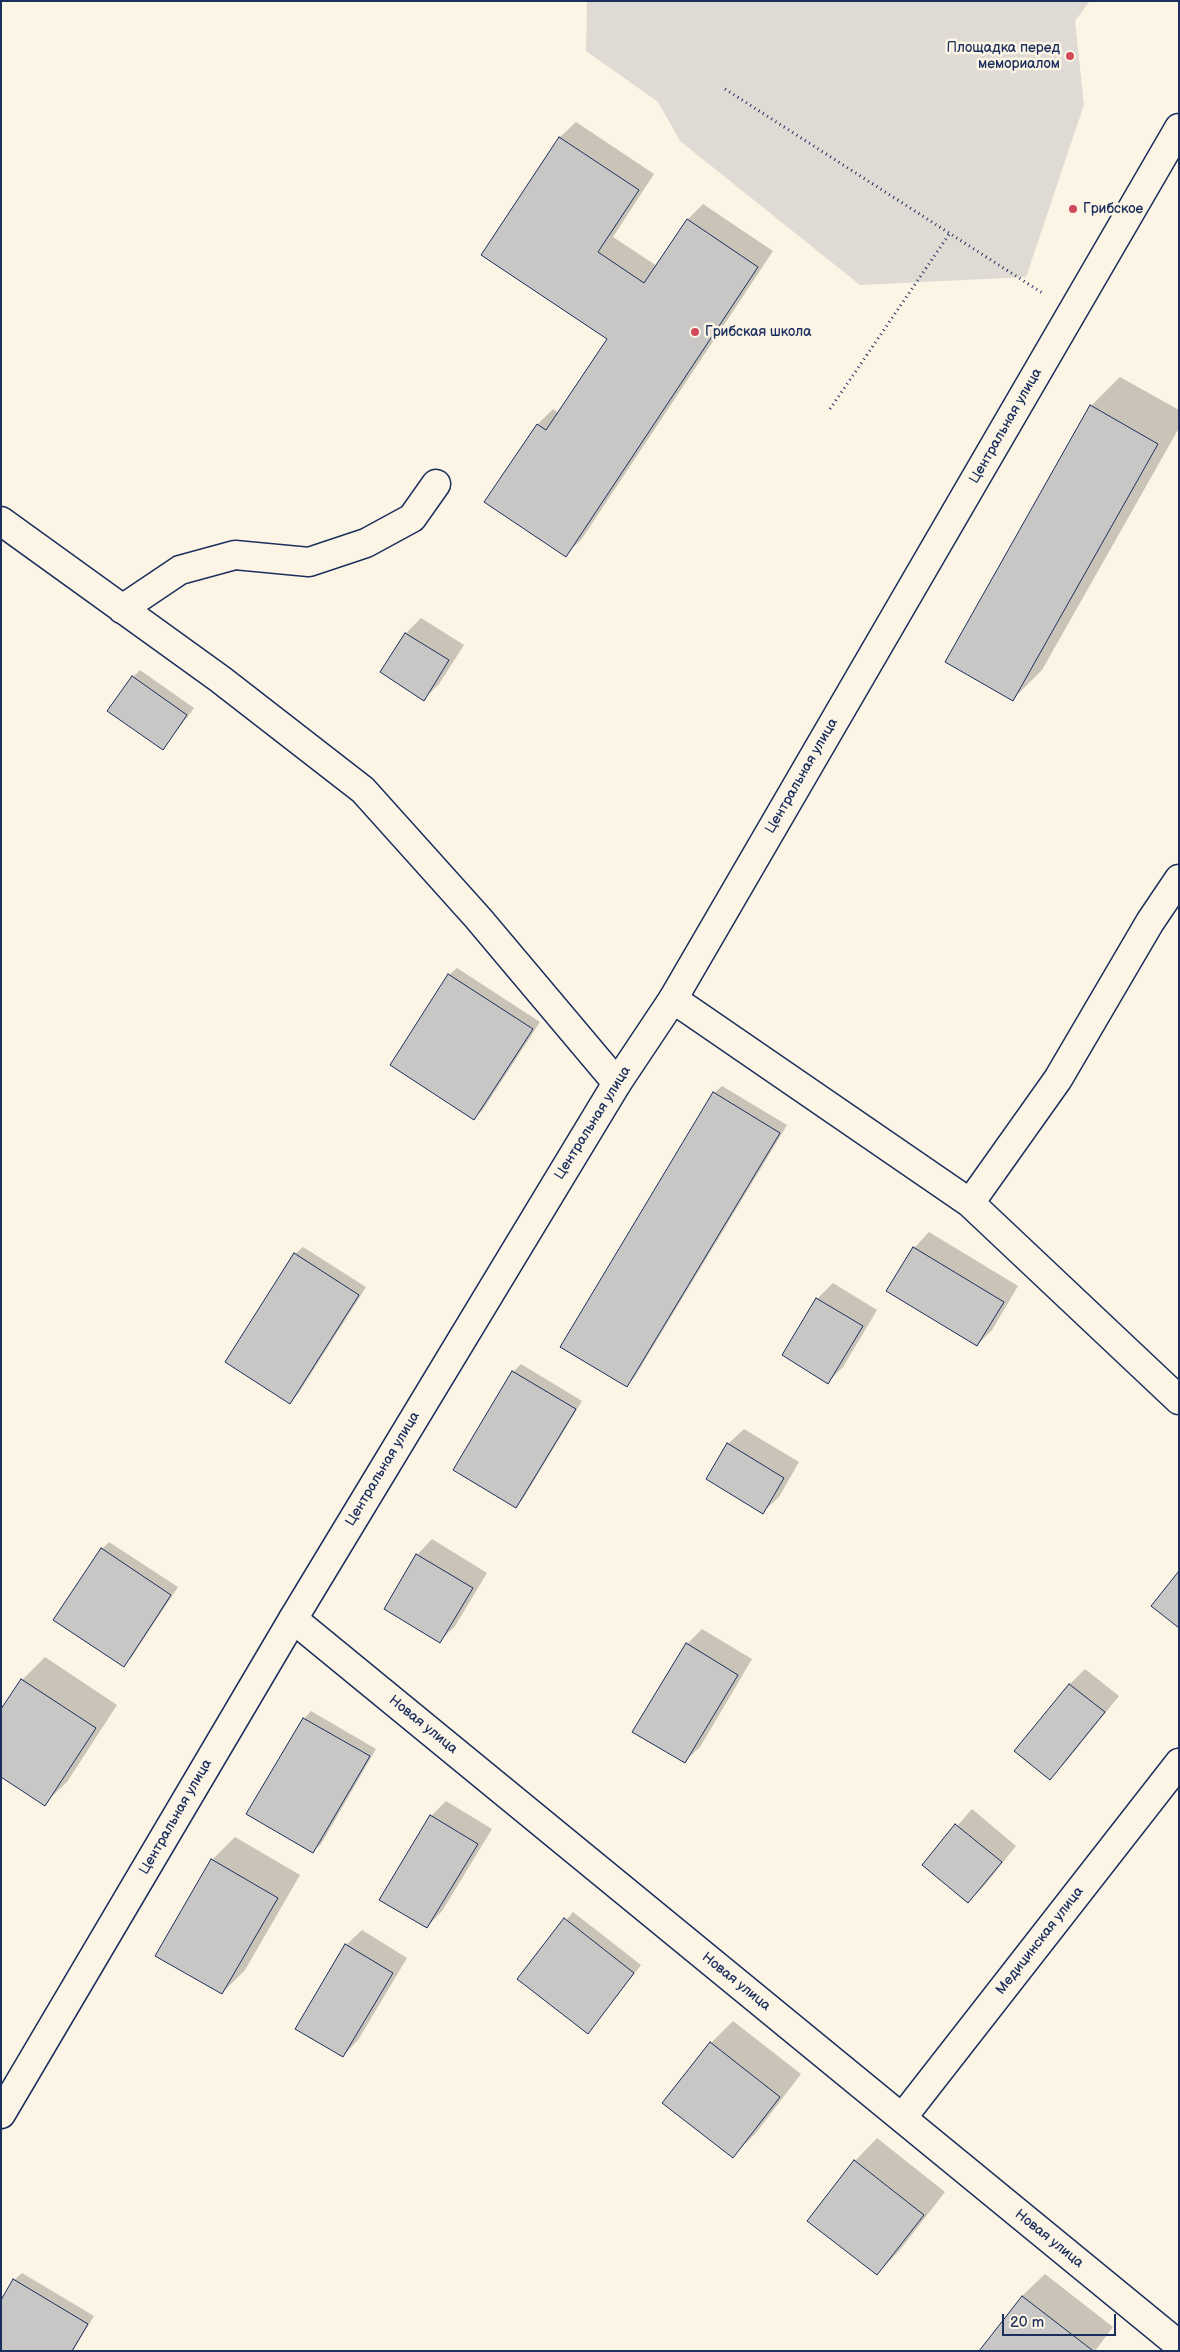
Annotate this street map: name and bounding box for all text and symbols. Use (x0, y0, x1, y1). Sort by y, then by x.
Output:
place label: Площадка перед мемориалом (947, 40, 1060, 72)
marker: Площадка перед мемориалом (1064, 50, 1076, 62)
place label: Грибское (1083, 201, 1143, 217)
marker: Грибское (1067, 203, 1079, 215)
place label: Грибская школа (705, 324, 811, 340)
marker: Грибская школа (689, 326, 701, 338)
street label: Центральная улица (966, 365, 1046, 487)
street label: Центральная улица (762, 715, 842, 837)
street label: Центральная улица (551, 1063, 635, 1183)
street label: Центральная улица (342, 1409, 424, 1529)
street label: Новая улица (385, 1692, 461, 1758)
street label: Центральная улица (136, 1756, 216, 1878)
street label: Медицинская улица (993, 1884, 1087, 1998)
street label: Новая улица (698, 1949, 774, 2015)
street label: Новая улица (1011, 2206, 1087, 2272)
scale bar (1005, 2304, 1119, 2336)
text: 20 m (1010, 2313, 1044, 2332)

